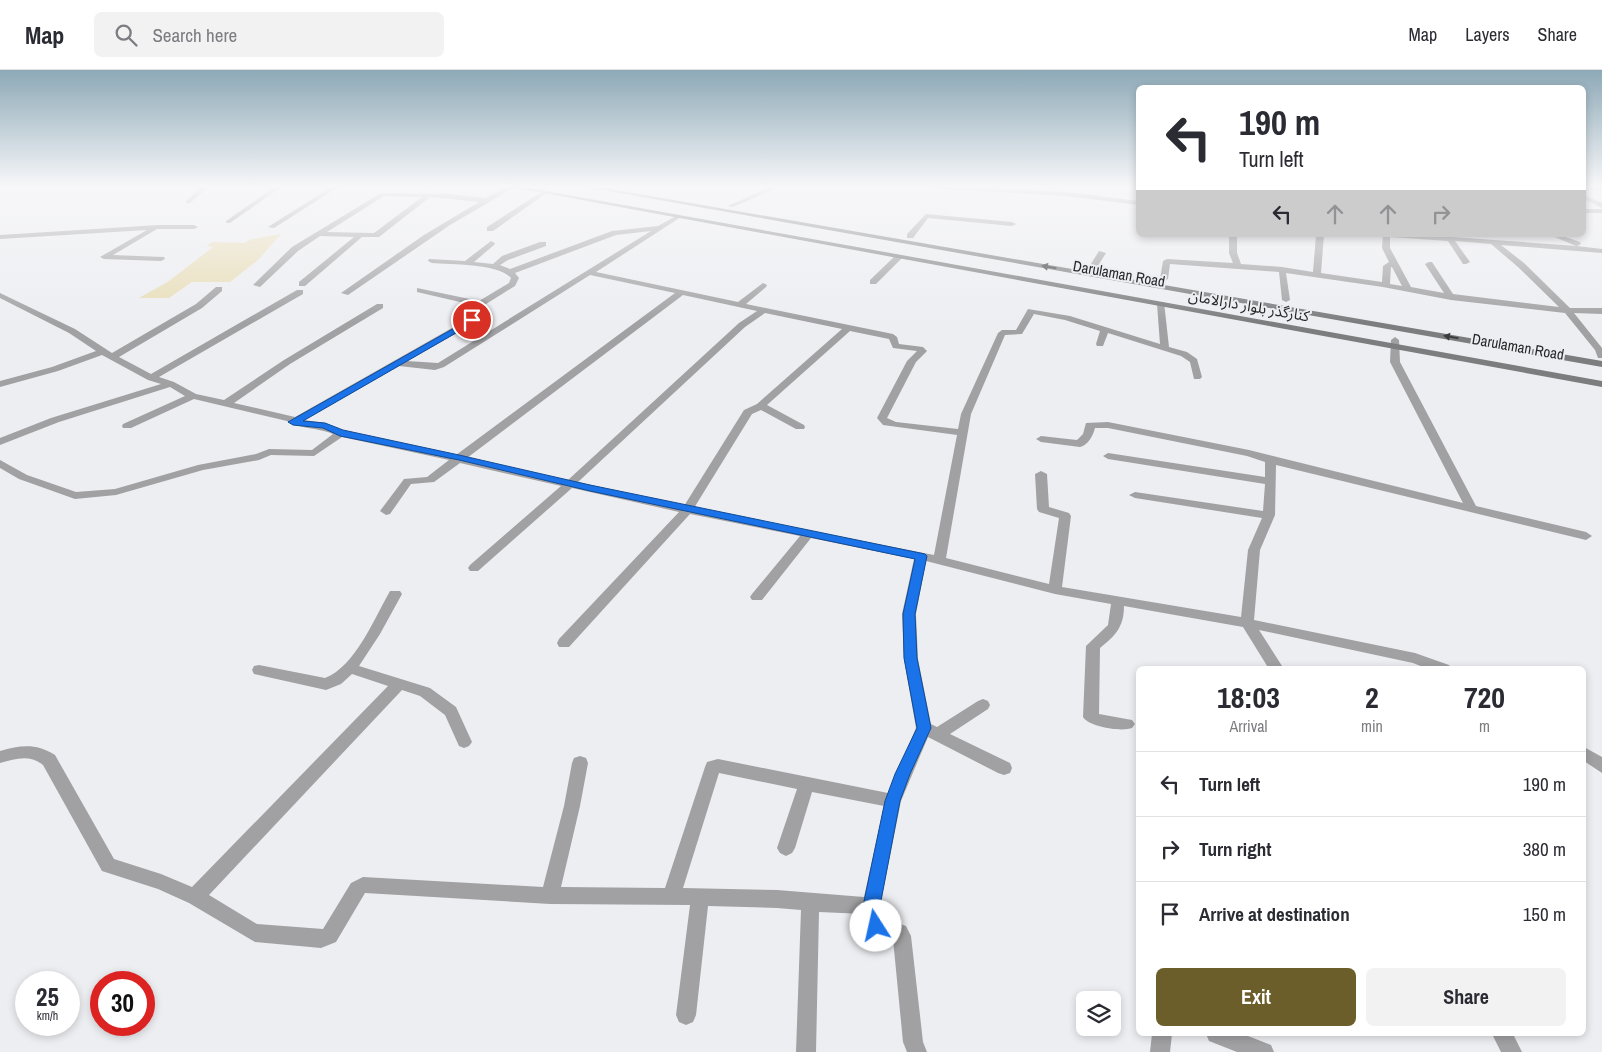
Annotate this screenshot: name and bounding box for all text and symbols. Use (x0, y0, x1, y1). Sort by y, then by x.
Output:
search box (94, 12, 444, 57)
text: Map (25, 19, 64, 51)
icon: search (112, 21, 140, 49)
text: Search here (152, 22, 237, 48)
text: Map (1409, 22, 1437, 47)
text: Layers (1465, 22, 1510, 47)
text: Share (1538, 22, 1577, 47)
text: 190 m (1239, 99, 1320, 146)
icon: left (1156, 105, 1221, 170)
text: Turn left (1239, 144, 1304, 174)
icon: left (1268, 200, 1296, 228)
icon: ahead (1321, 200, 1349, 228)
icon: ahead (1374, 200, 1402, 228)
icon: right (1427, 200, 1455, 228)
street label: Darulaman Road (1071, 255, 1167, 292)
one-way arrow (1041, 263, 1057, 271)
street label: کنارگذر بلوار دارالامان (1187, 285, 1312, 327)
pin (451, 299, 493, 341)
icon: arrive (458, 306, 486, 334)
street label: Darulaman Road (1470, 328, 1566, 365)
one-way arrow (1442, 333, 1458, 341)
text: 18:03 (1217, 677, 1280, 717)
text: 2 (1365, 677, 1379, 717)
text: 720 (1464, 677, 1505, 717)
text: Arrival (1230, 715, 1267, 737)
text: min (1361, 715, 1383, 737)
text: m (1479, 715, 1490, 737)
icon: left (1156, 770, 1184, 798)
text: Turn left (1199, 771, 1260, 797)
text: 190 m (1523, 771, 1566, 797)
icon: right (1156, 835, 1184, 863)
text: Turn right (1199, 836, 1271, 862)
text: 380 m (1523, 836, 1566, 862)
position arrow (849, 899, 901, 951)
icon: arrive (1156, 900, 1184, 928)
text: Arrive at destination (1199, 901, 1350, 927)
text: 150 m (1523, 901, 1566, 927)
button: Exit (1156, 968, 1356, 1026)
button: Share (1366, 968, 1566, 1026)
speed limit sign: 30 (90, 971, 155, 1036)
text: 25 (36, 980, 59, 1014)
map controls (1076, 991, 1121, 1036)
button: layers (1076, 991, 1121, 1036)
text: km/h (37, 1008, 58, 1024)

